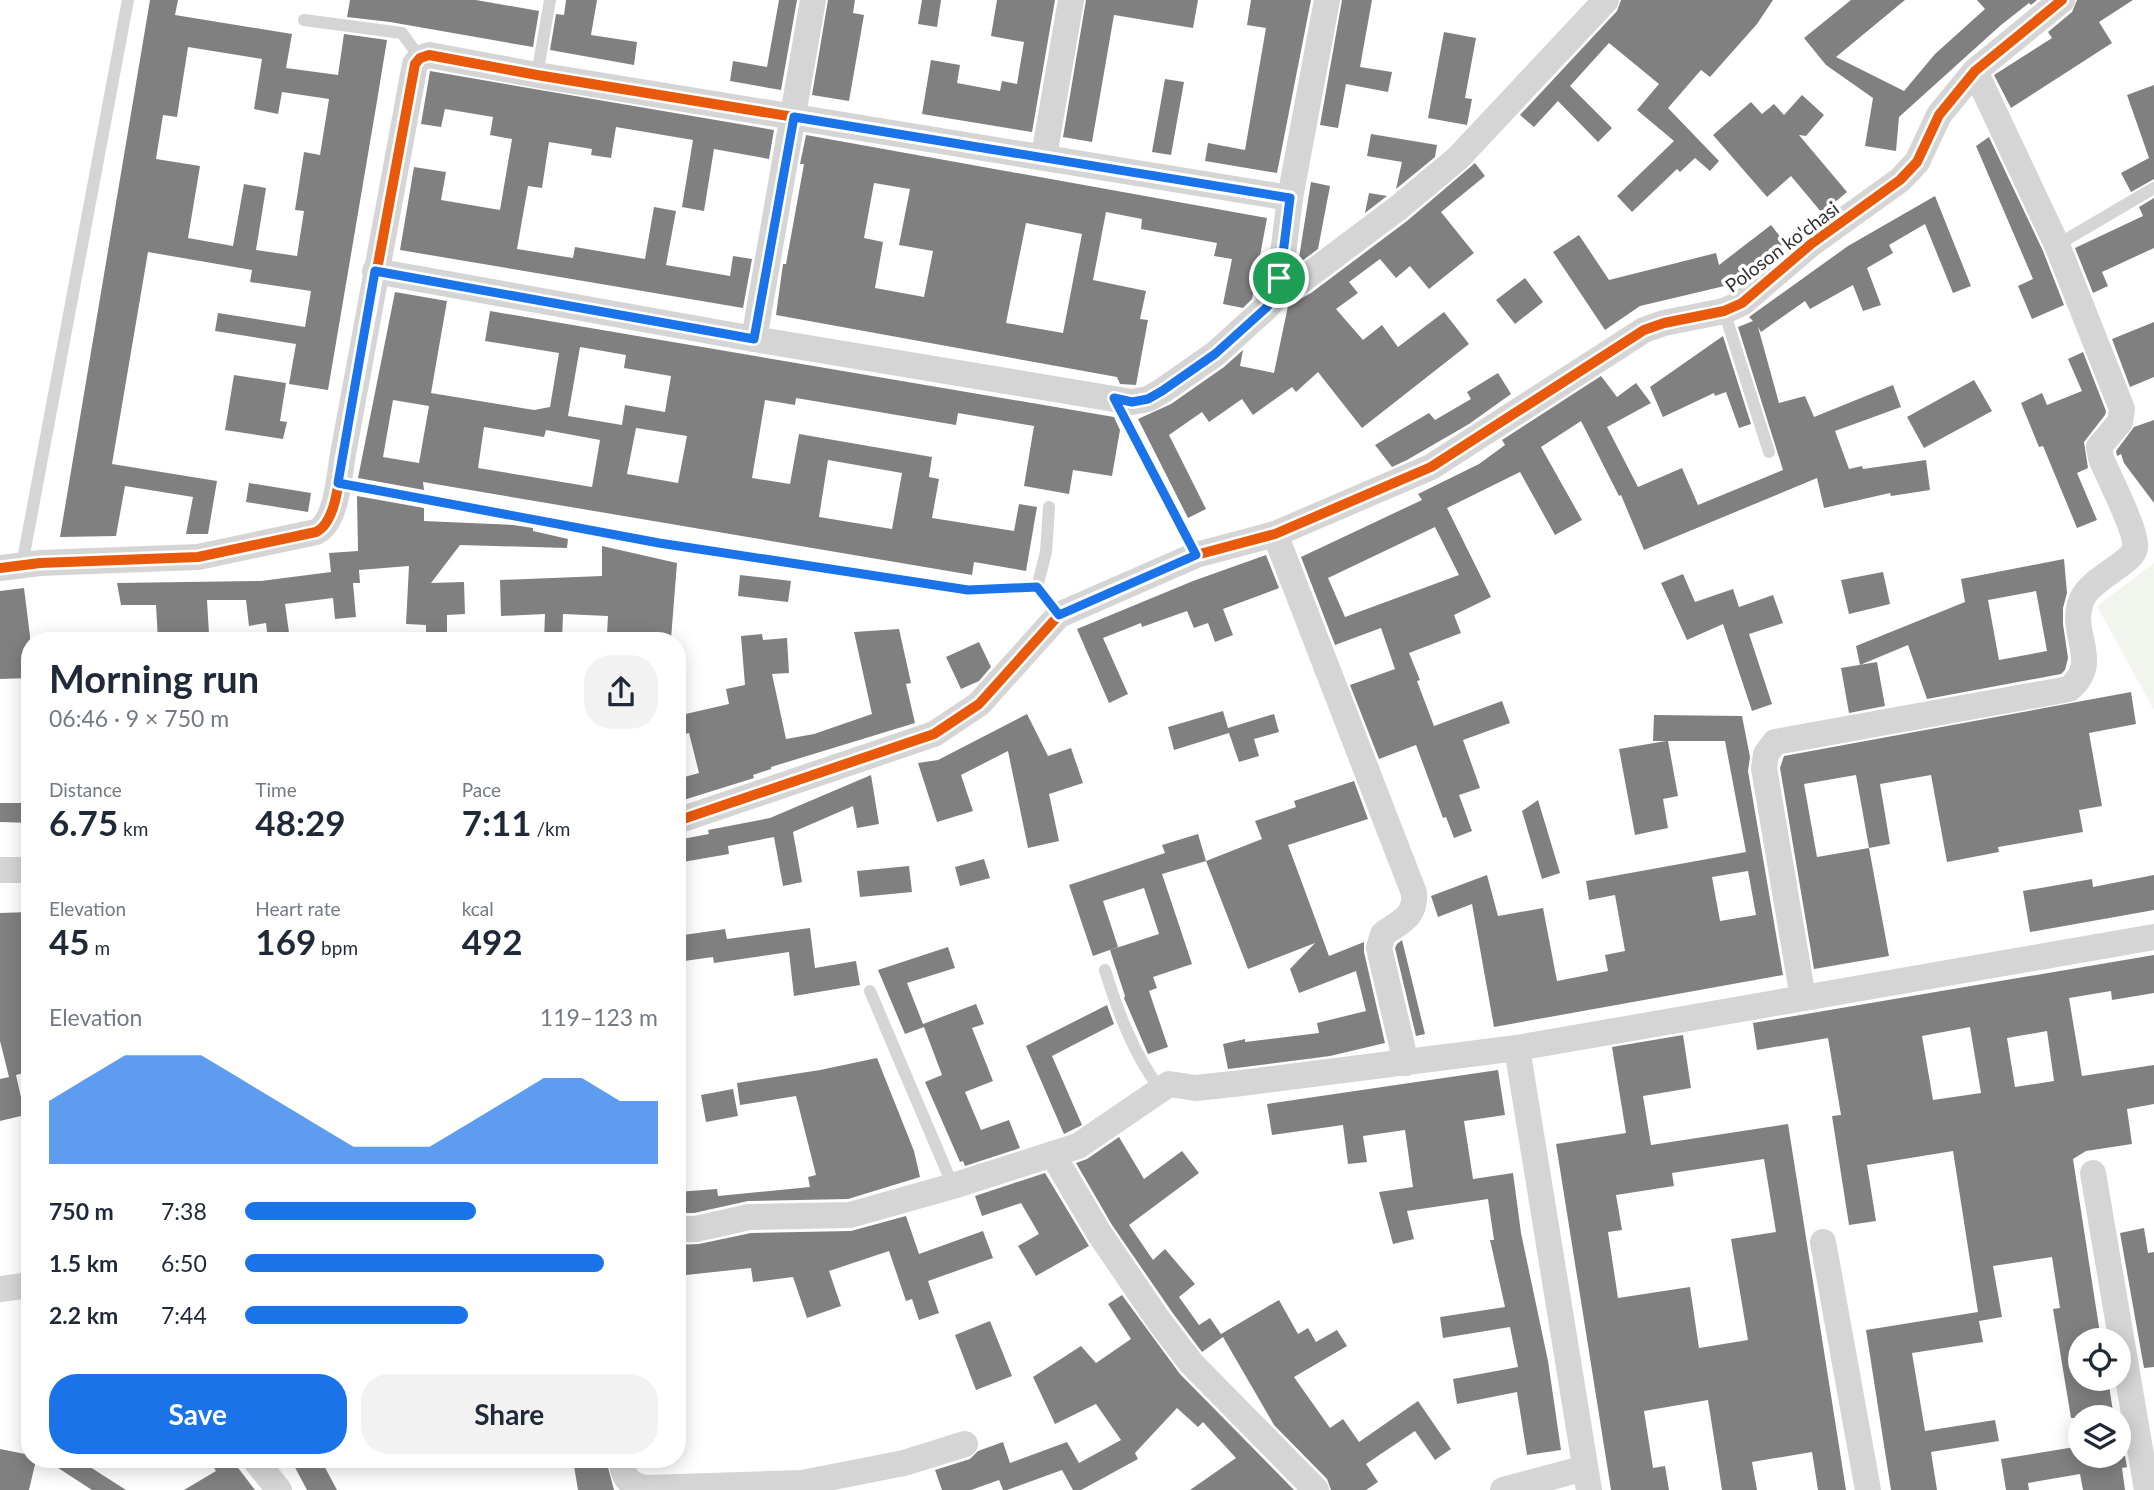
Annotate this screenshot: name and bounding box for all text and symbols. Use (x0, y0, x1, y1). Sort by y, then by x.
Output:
street label: Poloson ko'chasi (1720, 196, 1843, 297)
pin (1249, 248, 1309, 308)
icon: arrive (1260, 259, 1298, 297)
text: Morning run (49, 655, 259, 701)
button: share (584, 655, 658, 729)
text: 06:46 · 9 × 750 m (49, 704, 229, 732)
text: Distance (49, 778, 122, 801)
text: Time (255, 778, 297, 801)
text: Pace (462, 778, 501, 801)
text: 6.75 (49, 801, 118, 843)
text: 48:29 (255, 801, 346, 843)
text: 7:11 (462, 801, 532, 843)
text: km (118, 817, 148, 840)
text: /km (532, 817, 570, 840)
text: Elevation (49, 897, 126, 920)
text: Heart rate (255, 897, 341, 920)
text: kcal (462, 897, 494, 920)
text: 45 (49, 920, 90, 962)
text: 169 (255, 920, 316, 962)
text: 492 (462, 920, 523, 962)
text: m (90, 936, 110, 959)
text: bpm (316, 936, 358, 959)
text: Elevation (49, 1003, 142, 1031)
text: 119–123 m (540, 1003, 658, 1031)
text: 750 m (49, 1197, 114, 1225)
text: 7:38 (161, 1197, 207, 1225)
text: 1.5 km (49, 1249, 118, 1277)
text: 6:50 (161, 1249, 207, 1277)
text: 2.2 km (49, 1301, 118, 1329)
text: 7:44 (161, 1301, 207, 1329)
map controls (2068, 1328, 2131, 1468)
button: locate (2068, 1328, 2131, 1391)
button: Save (49, 1374, 347, 1454)
button: Share (361, 1374, 658, 1454)
button: layers (2068, 1405, 2131, 1468)

